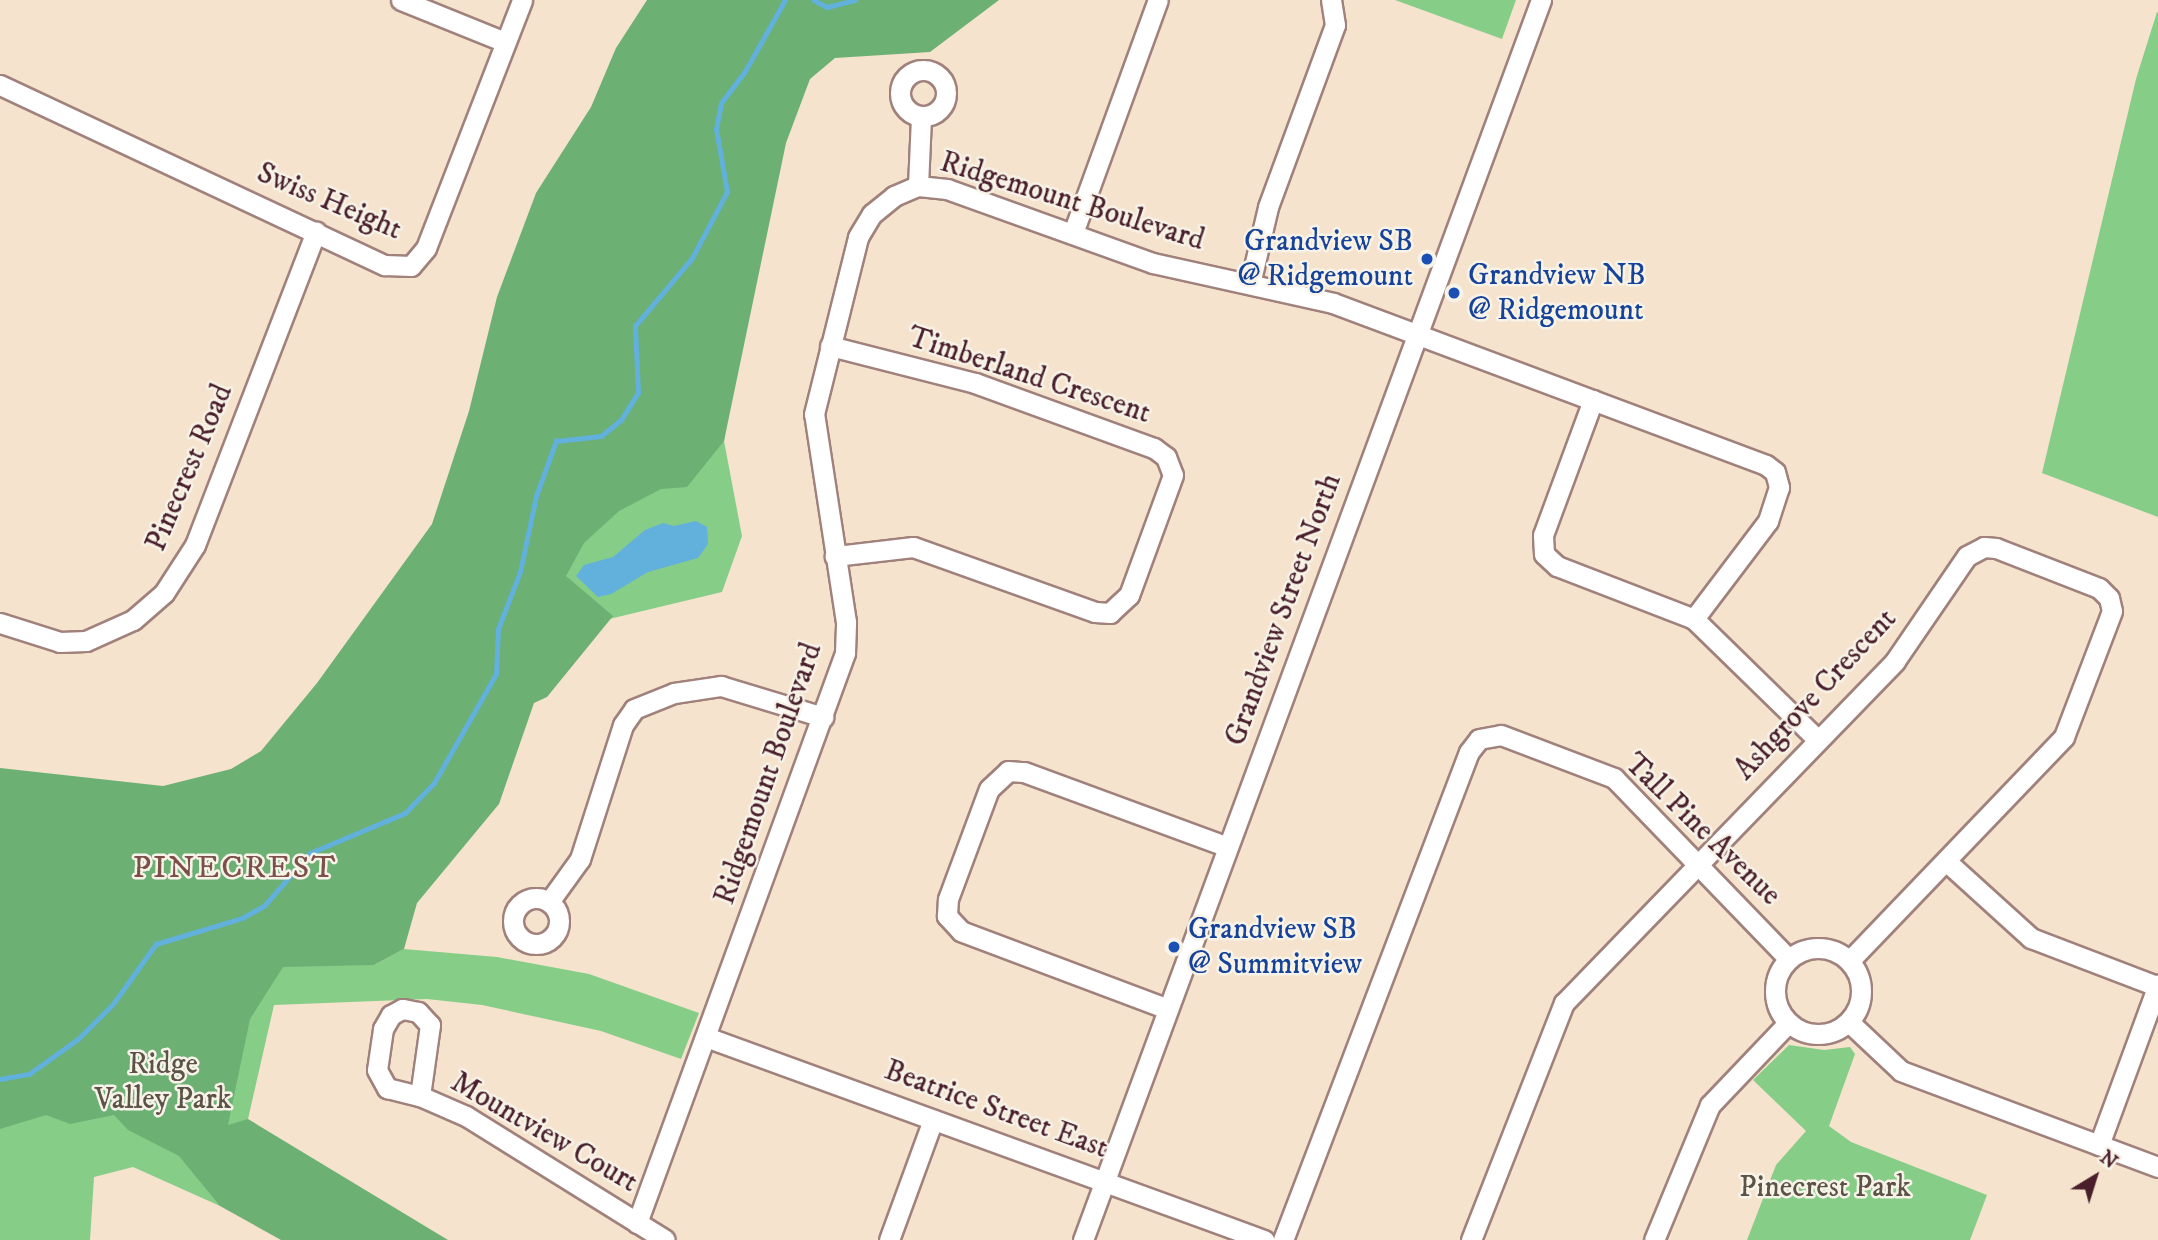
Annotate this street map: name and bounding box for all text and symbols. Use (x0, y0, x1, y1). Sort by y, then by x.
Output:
street label: Ridgemount Boulevard (936, 145, 1208, 259)
street label: Swiss Height (251, 155, 407, 249)
place label: Grandview SB @ Ridgemount (1237, 224, 1413, 294)
marker: Grandview SB @ Ridgemount (1419, 251, 1435, 267)
place label: Grandview NB @ Ridgemount (1468, 258, 1646, 328)
marker: Grandview NB @ Ridgemount (1446, 285, 1462, 301)
street label: Timberland Crescent (903, 320, 1155, 432)
street label: Pinecrest Road (139, 379, 241, 557)
street label: Grandview Street North (1218, 469, 1350, 751)
street label: Ashgrove Crescent (1727, 602, 1905, 788)
street label: Ridgemount Boulevard (707, 639, 831, 909)
street label: Tall Pine Avenue (1616, 746, 1788, 914)
district label: PINECREST (134, 849, 336, 887)
place label: Grandview SB @ Summitview (1188, 912, 1362, 982)
marker: Grandview SB @ Summitview (1166, 939, 1182, 955)
park label: Ridge Valley Park (95, 1047, 231, 1118)
street label: Beatrice Street East (879, 1053, 1113, 1167)
street label: Mountview Court (444, 1065, 644, 1201)
north arrow (2060, 1142, 2130, 1212)
text: N (2095, 1146, 2121, 1174)
park label: Pinecrest Park (1739, 1170, 1911, 1206)

